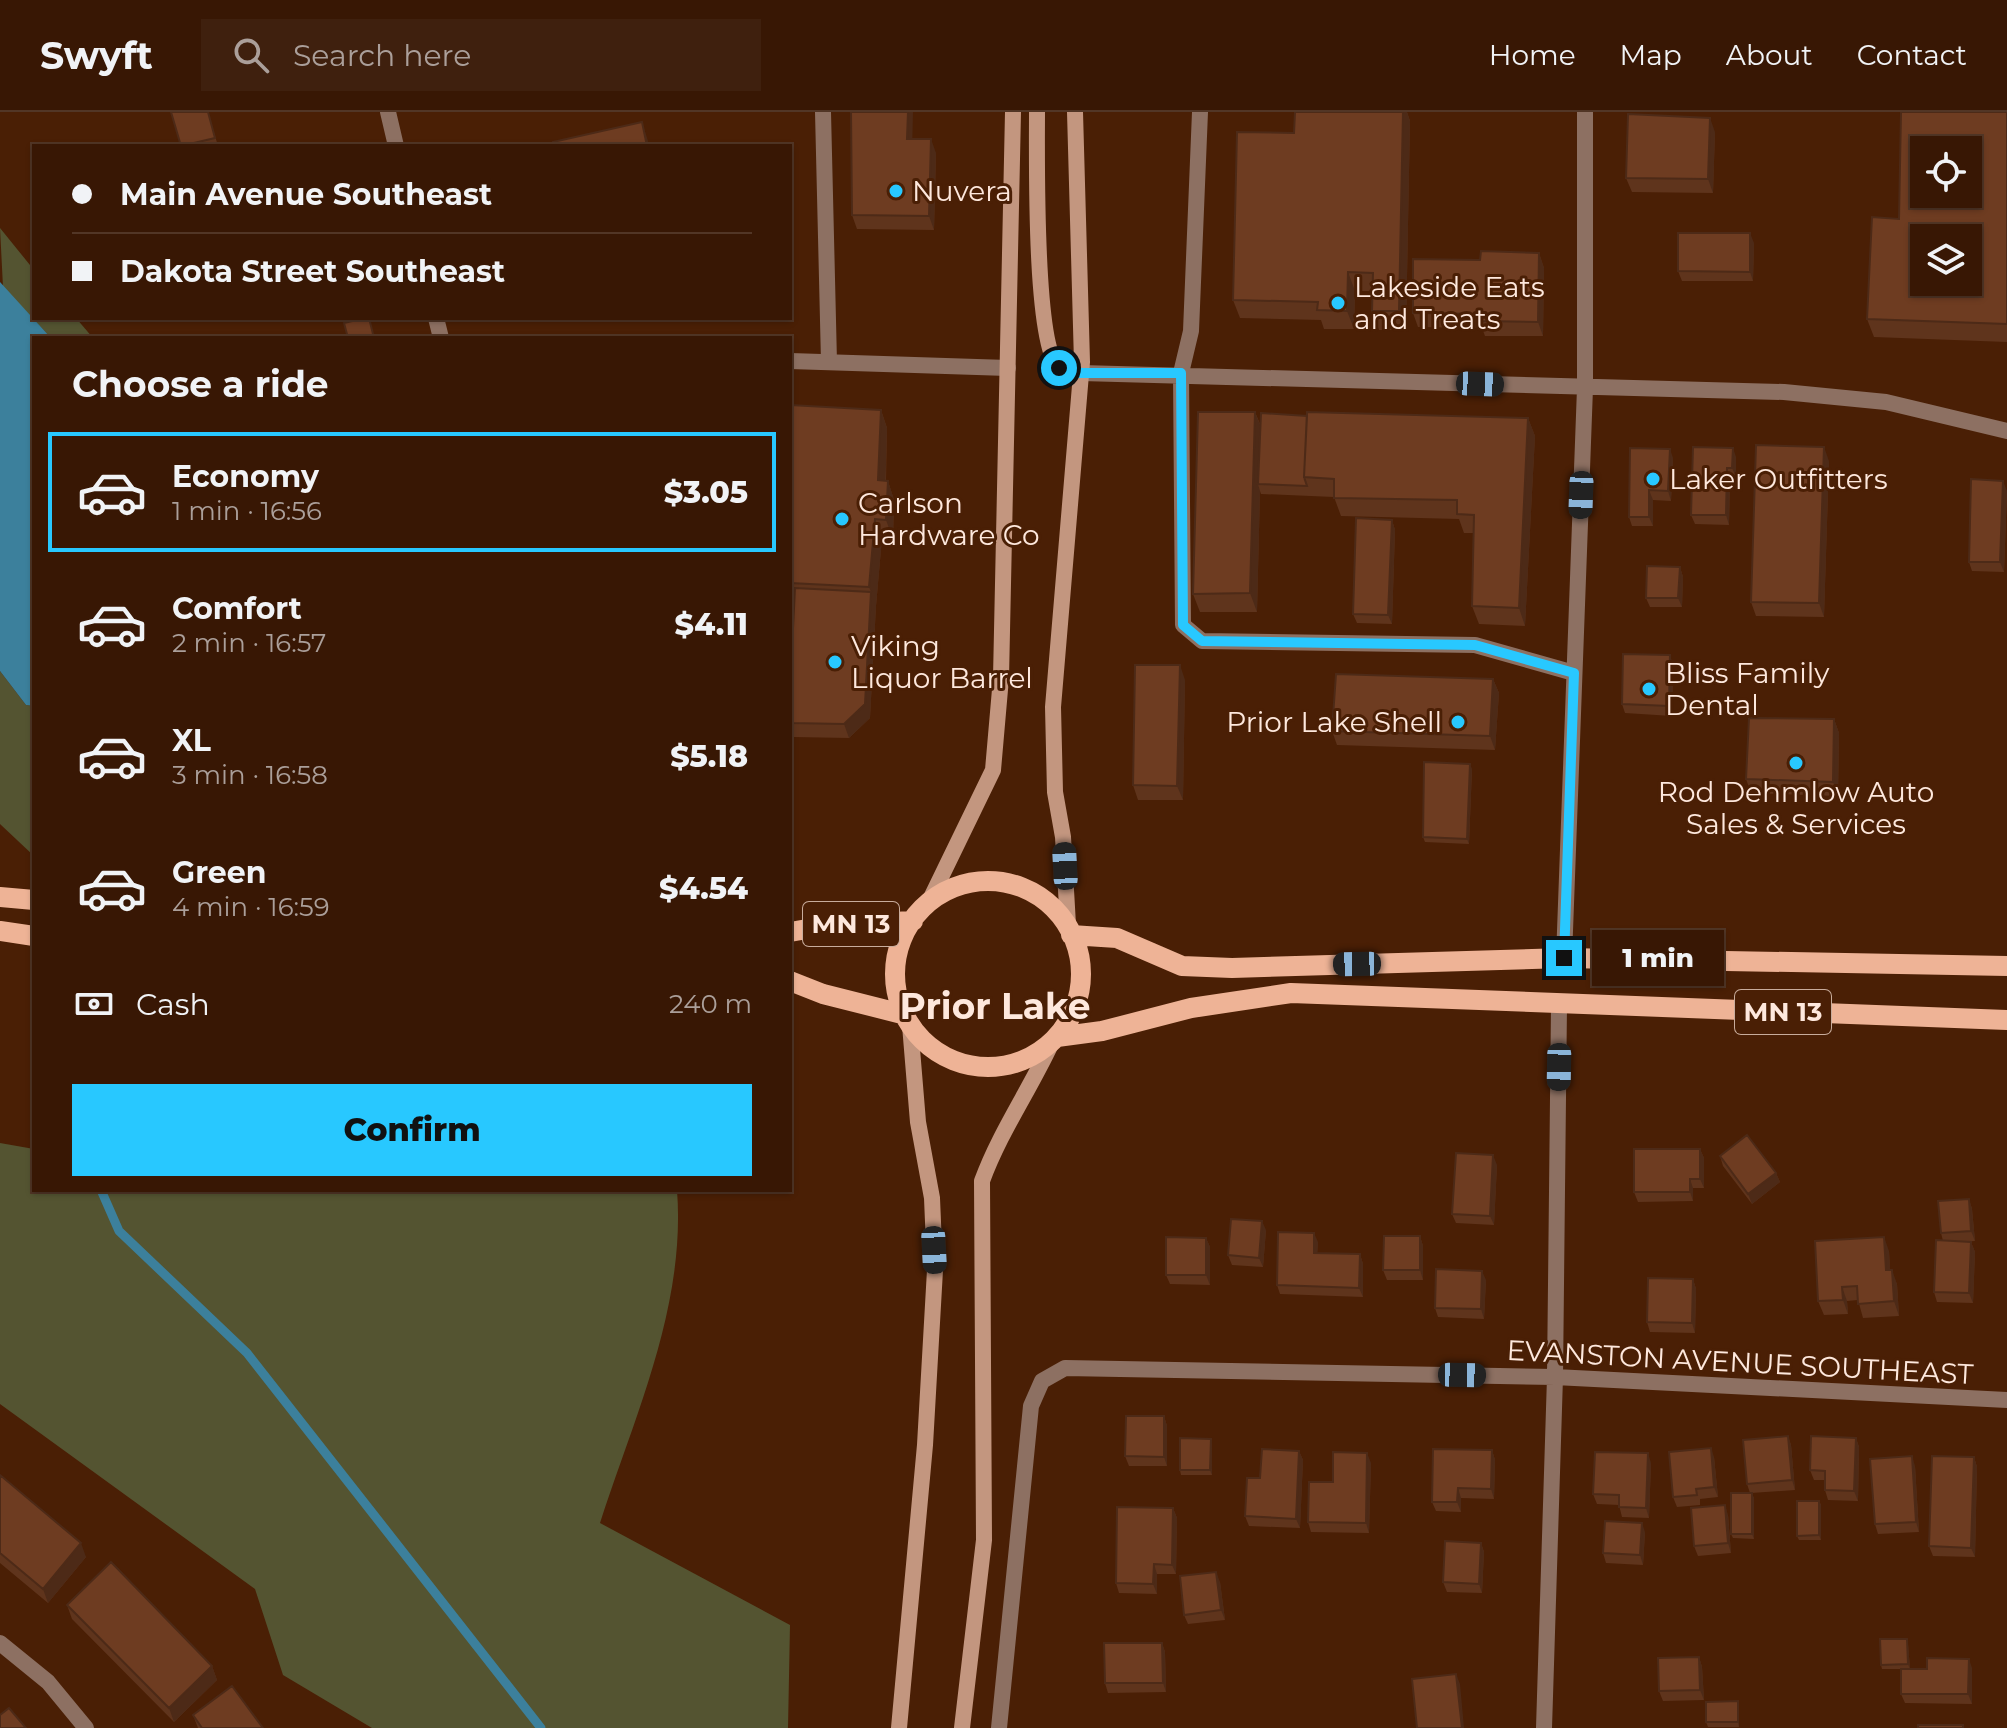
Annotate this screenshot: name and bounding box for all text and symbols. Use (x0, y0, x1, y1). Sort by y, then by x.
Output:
search box (201, 19, 761, 91)
text: Swyft (40, 32, 153, 79)
icon: search (229, 33, 273, 77)
text: Search here (293, 37, 471, 74)
text: Home (1489, 38, 1576, 72)
text: Map (1620, 38, 1682, 72)
text: About (1726, 38, 1813, 72)
text: Contact (1857, 38, 1967, 72)
map controls (1910, 136, 1982, 296)
button: locate (1910, 136, 1982, 208)
place label: Nuvera (912, 174, 1012, 208)
text: Main Avenue Southeast (120, 176, 492, 213)
marker: Nuvera (887, 182, 905, 200)
button: layers (1910, 224, 1982, 296)
text: Dakota Street Southeast (120, 253, 505, 290)
place label: Lakeside Eats and Treats (1354, 270, 1545, 336)
marker: Lakeside Eats and Treats (1329, 294, 1347, 312)
route start (1041, 350, 1077, 386)
text: Choose a ride (72, 362, 329, 406)
car (1456, 371, 1504, 397)
icon: car (76, 456, 148, 528)
text: Economy (172, 458, 319, 495)
place label: Laker Outfitters (1669, 462, 1888, 496)
marker: Laker Outfitters (1644, 470, 1662, 488)
car (1568, 471, 1594, 519)
text: $3.05 (664, 474, 748, 511)
place label: Carlson Hardware Co (858, 486, 1040, 552)
text: 1 min · 16:56 (172, 495, 322, 527)
marker: Carlson Hardware Co (833, 510, 851, 528)
icon: car (76, 588, 148, 660)
text: Comfort (172, 590, 302, 627)
text: $4.11 (674, 606, 748, 643)
text: 2 min · 16:57 (172, 627, 326, 659)
place label: Viking Liquor Barrel (851, 629, 1033, 695)
marker: Viking Liquor Barrel (826, 653, 844, 671)
place label: Bliss Family Dental (1665, 656, 1830, 722)
marker: Bliss Family Dental (1640, 680, 1658, 698)
place label: Prior Lake Shell (1226, 705, 1442, 739)
marker: Prior Lake Shell (1449, 713, 1467, 731)
icon: car (76, 720, 148, 792)
text: XL (172, 722, 211, 759)
text: $5.18 (670, 738, 748, 775)
marker: Rod Dehmlow Auto Sales & Services (1787, 754, 1805, 772)
text: 3 min · 16:58 (172, 759, 328, 791)
place label: Rod Dehmlow Auto Sales & Services (1658, 775, 1934, 841)
car (1052, 841, 1078, 891)
icon: car (76, 852, 148, 924)
text: Green (172, 854, 266, 891)
text: $4.54 (659, 870, 748, 907)
text: 4 min · 16:59 (172, 891, 330, 923)
road number: MN 13 (803, 902, 899, 946)
callout: 1 min (1592, 930, 1724, 986)
route end (1546, 940, 1582, 976)
text: 1 min (1622, 942, 1694, 974)
car (1333, 952, 1381, 976)
icon: cash (72, 982, 116, 1026)
district label: Prior Lake (899, 984, 1091, 1028)
text: Cash (136, 986, 210, 1023)
text: 240 m (669, 988, 752, 1020)
road number: MN 13 (1735, 990, 1831, 1034)
car (1547, 1043, 1571, 1091)
button: Confirm (72, 1084, 752, 1176)
car (921, 1225, 947, 1275)
street label: EVANSTON AVENUE SOUTHEAST (1506, 1333, 1974, 1391)
car (1438, 1363, 1486, 1387)

